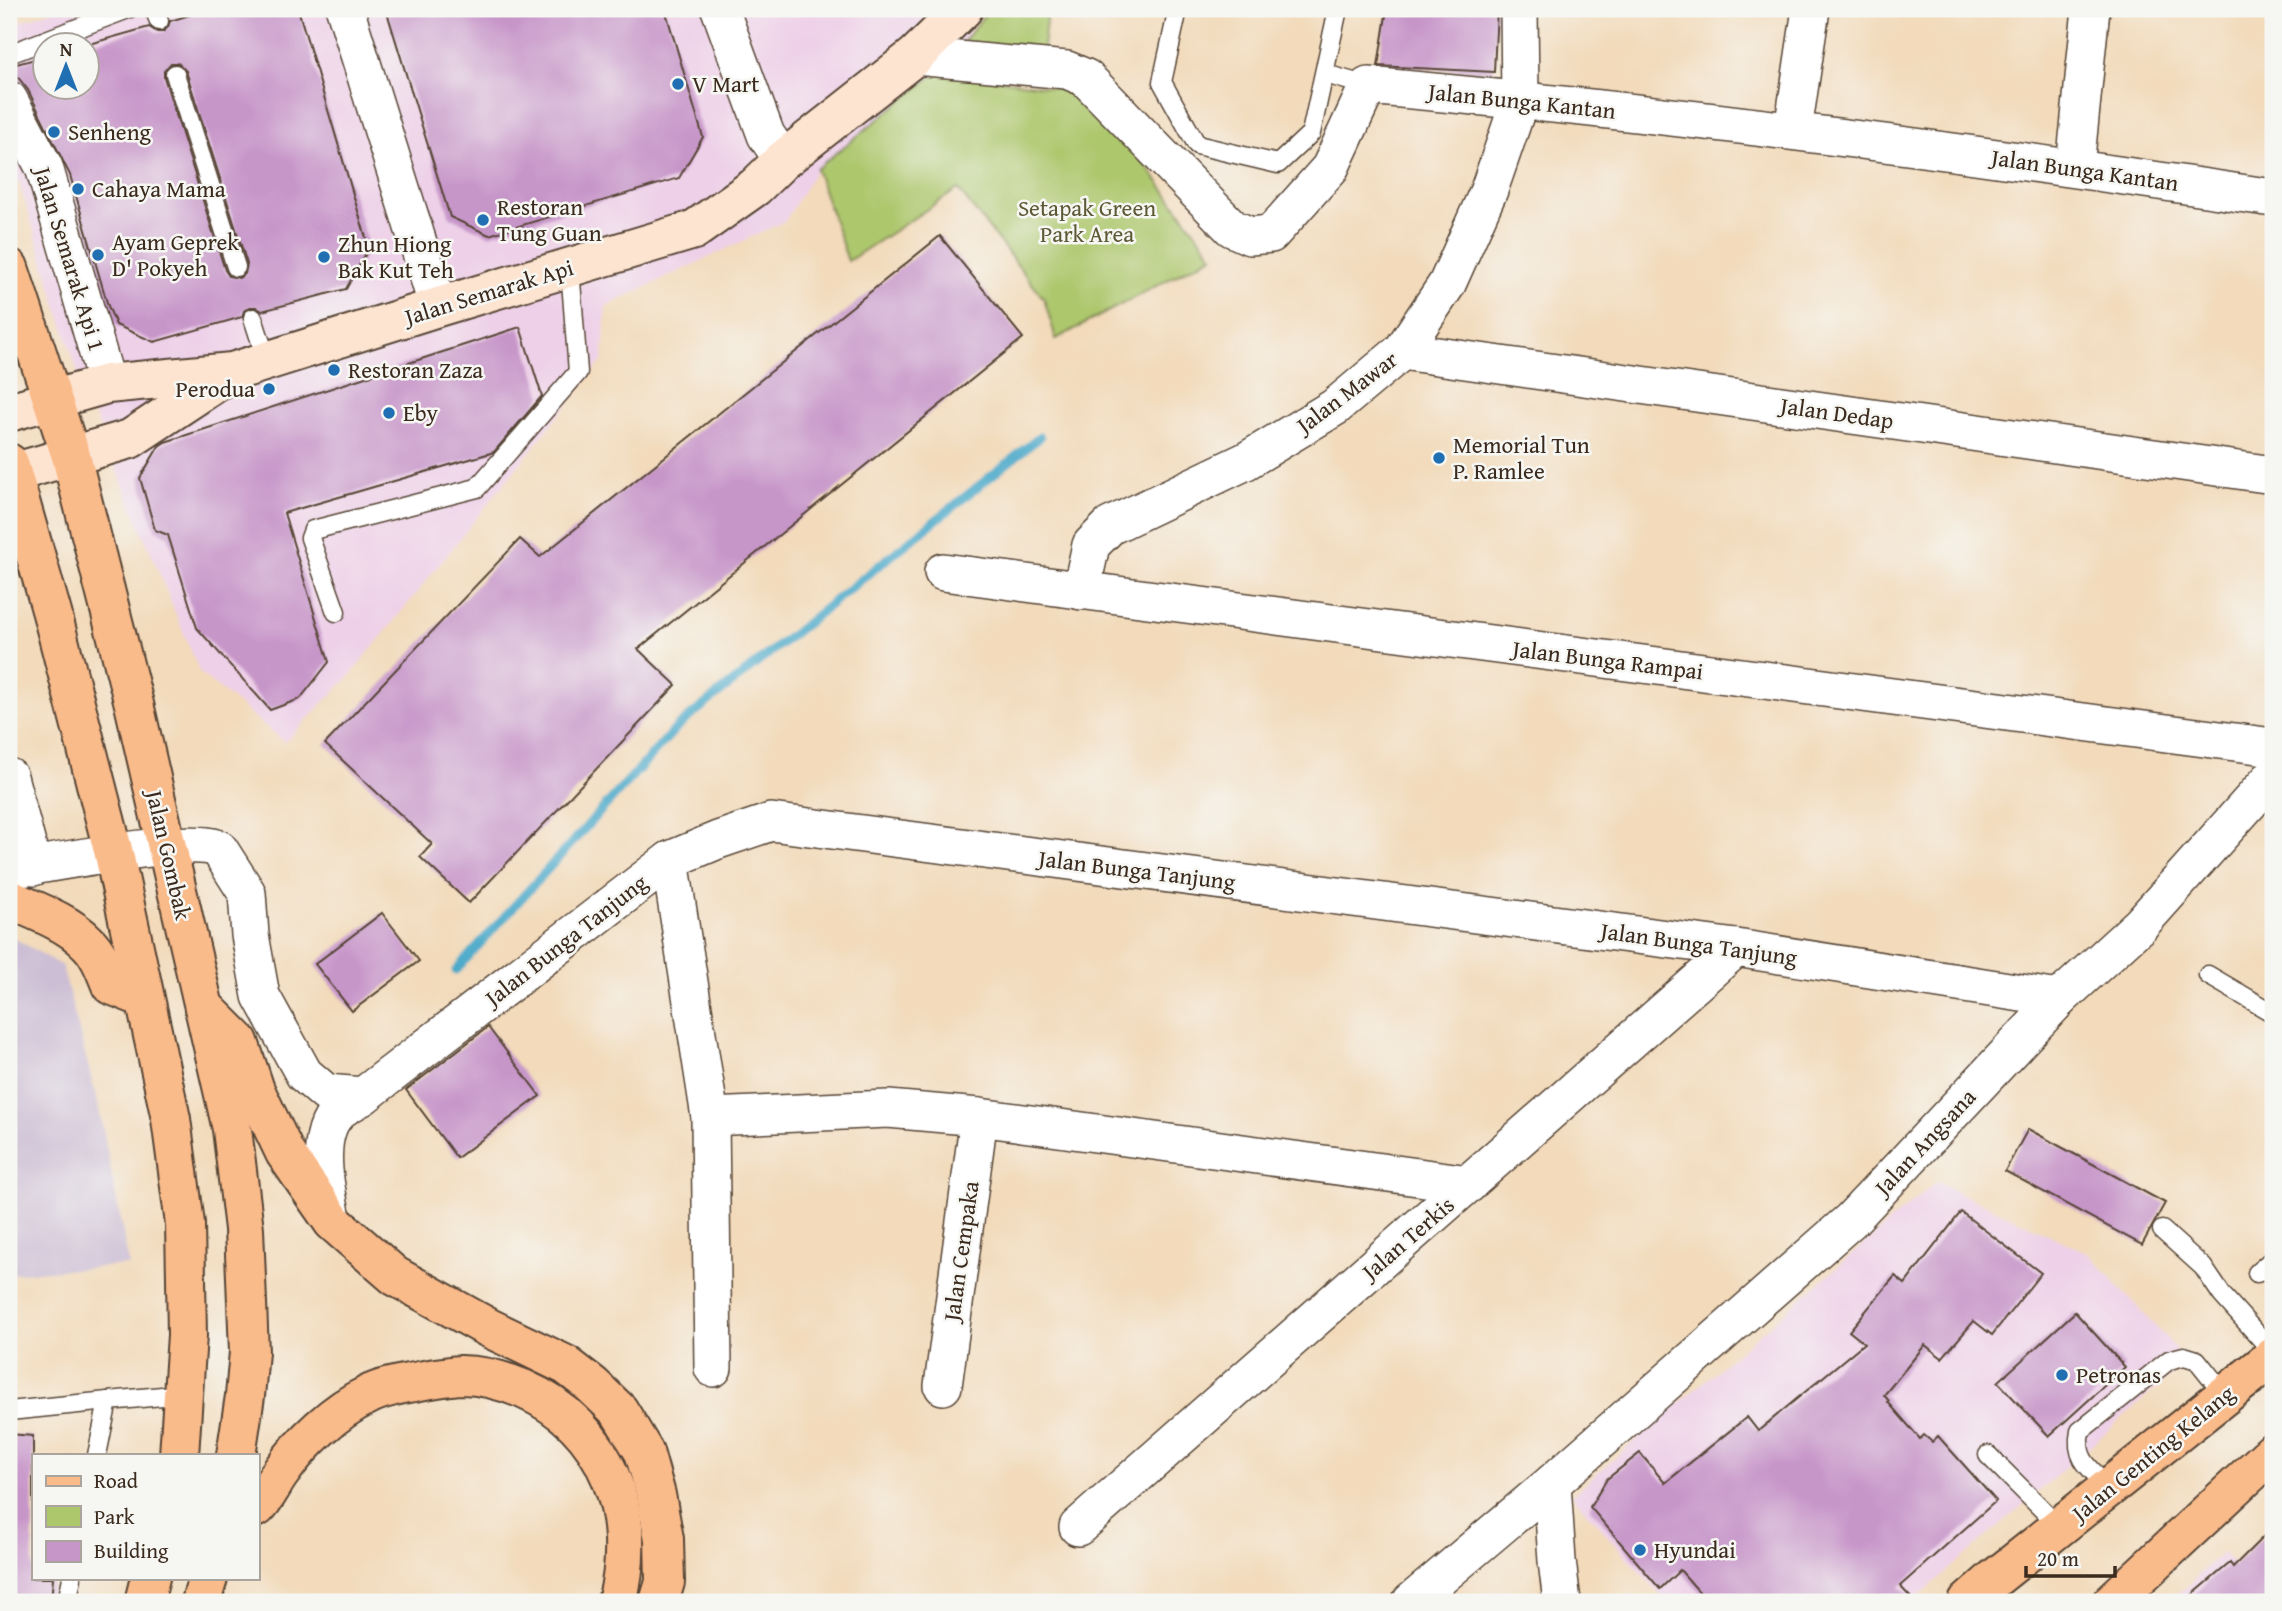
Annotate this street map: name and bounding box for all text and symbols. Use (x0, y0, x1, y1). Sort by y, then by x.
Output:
north arrow (32, 32, 102, 102)
text: N (60, 35, 73, 63)
place label: V Mart (692, 67, 759, 100)
street label: Jalan Bunga Kantan (1424, 74, 1618, 127)
marker: V Mart (670, 76, 686, 92)
place label: Senheng (68, 115, 152, 148)
marker: Senheng (46, 124, 62, 140)
street label: Jalan Bunga Kantan (1986, 140, 2181, 199)
street label: Jalan Semarak Api 1 (26, 160, 114, 355)
place label: Cahaya Mama (92, 172, 226, 205)
marker: Cahaya Mama (70, 181, 86, 197)
place label: Restoran Tung Guan (497, 190, 602, 249)
park label: Setapak Green Park Area (1018, 191, 1156, 250)
marker: Restoran Tung Guan (475, 212, 491, 228)
place label: Ayam Geprek D' Pokyeh (112, 225, 239, 284)
place label: Zhun Hiong Bak Kut Teh (338, 227, 454, 286)
marker: Ayam Geprek D' Pokyeh (90, 247, 106, 263)
marker: Zhun Hiong Bak Kut Teh (316, 249, 332, 265)
street label: Jalan Semarak Api (398, 250, 577, 334)
street label: Jalan Mawar (1287, 342, 1405, 442)
place label: Restoran Zaza (348, 353, 483, 386)
marker: Restoran Zaza (326, 362, 342, 378)
place label: Perodua (175, 372, 255, 405)
marker: Perodua (261, 381, 277, 397)
street label: Jalan Dedap (1775, 388, 1896, 437)
place label: Eby (403, 396, 439, 429)
marker: Eby (381, 405, 397, 421)
place label: Memorial Tun P. Ramlee (1453, 428, 1590, 487)
marker: Memorial Tun P. Ramlee (1431, 450, 1447, 466)
street label: Jalan Bunga Rampai (1508, 631, 1705, 688)
street label: Jalan Gombak (138, 784, 200, 923)
street label: Jalan Bunga Tanjung (1034, 841, 1238, 898)
street label: Jalan Bunga Tanjung (475, 865, 654, 1015)
street label: Jalan Bunga Tanjung (1596, 913, 1800, 974)
street label: Jalan Angsana (1864, 1081, 1983, 1205)
street label: Jalan Cempaka (934, 1179, 987, 1326)
street label: Jalan Terkis (1352, 1188, 1461, 1289)
place label: Petronas (2076, 1358, 2161, 1391)
marker: Petronas (2054, 1367, 2070, 1383)
street label: Jalan Genting Kelang (2062, 1376, 2242, 1531)
legend (32, 1454, 259, 1580)
text: Road (94, 1465, 139, 1496)
text: Park (94, 1501, 135, 1532)
place label: Hyundai (1654, 1533, 1736, 1566)
scale bar (2026, 1534, 2116, 1578)
text: Building (94, 1535, 169, 1566)
marker: Hyundai (1632, 1542, 1648, 1558)
text: 20 m (2037, 1543, 2079, 1574)

